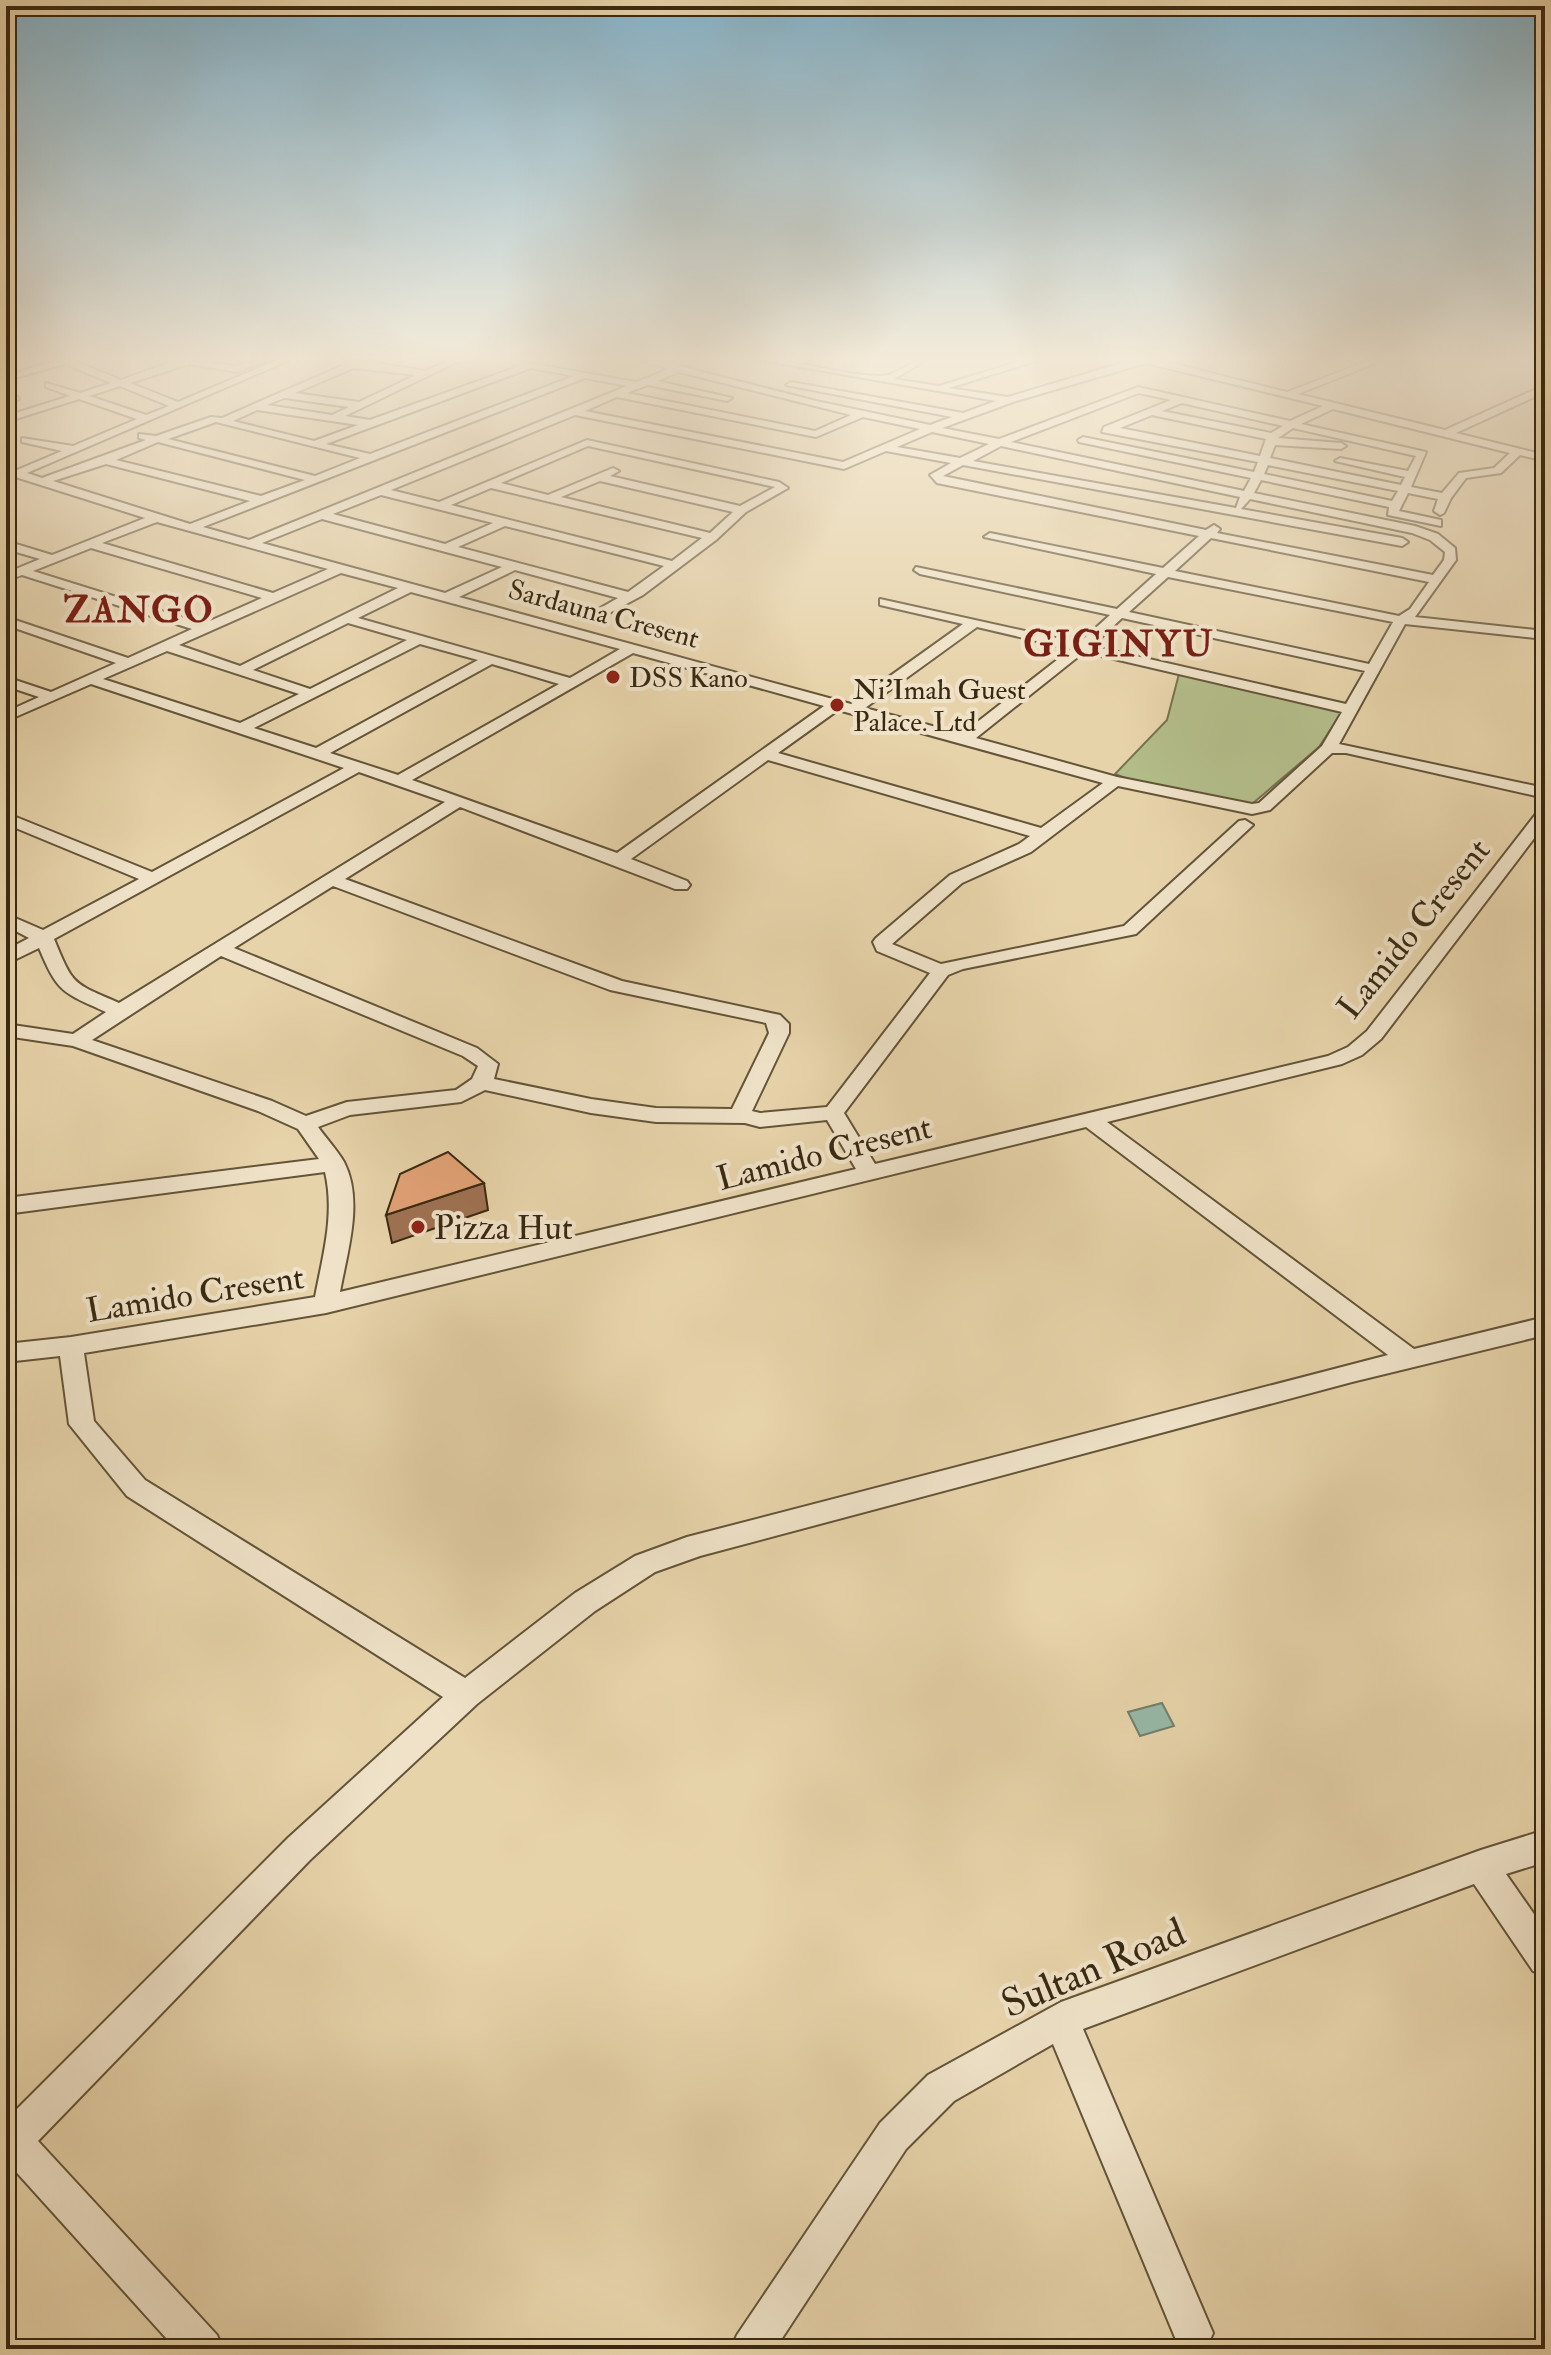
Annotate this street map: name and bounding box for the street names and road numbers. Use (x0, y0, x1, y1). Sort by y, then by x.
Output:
street label: Sardauna Cresent (504, 572, 703, 657)
street label: Lamido Cresent (1328, 830, 1500, 1028)
street label: Lamido Cresent (713, 1106, 936, 1201)
street label: Lamido Cresent (83, 1256, 307, 1333)
street label: Sultan Road (994, 1907, 1194, 2030)

